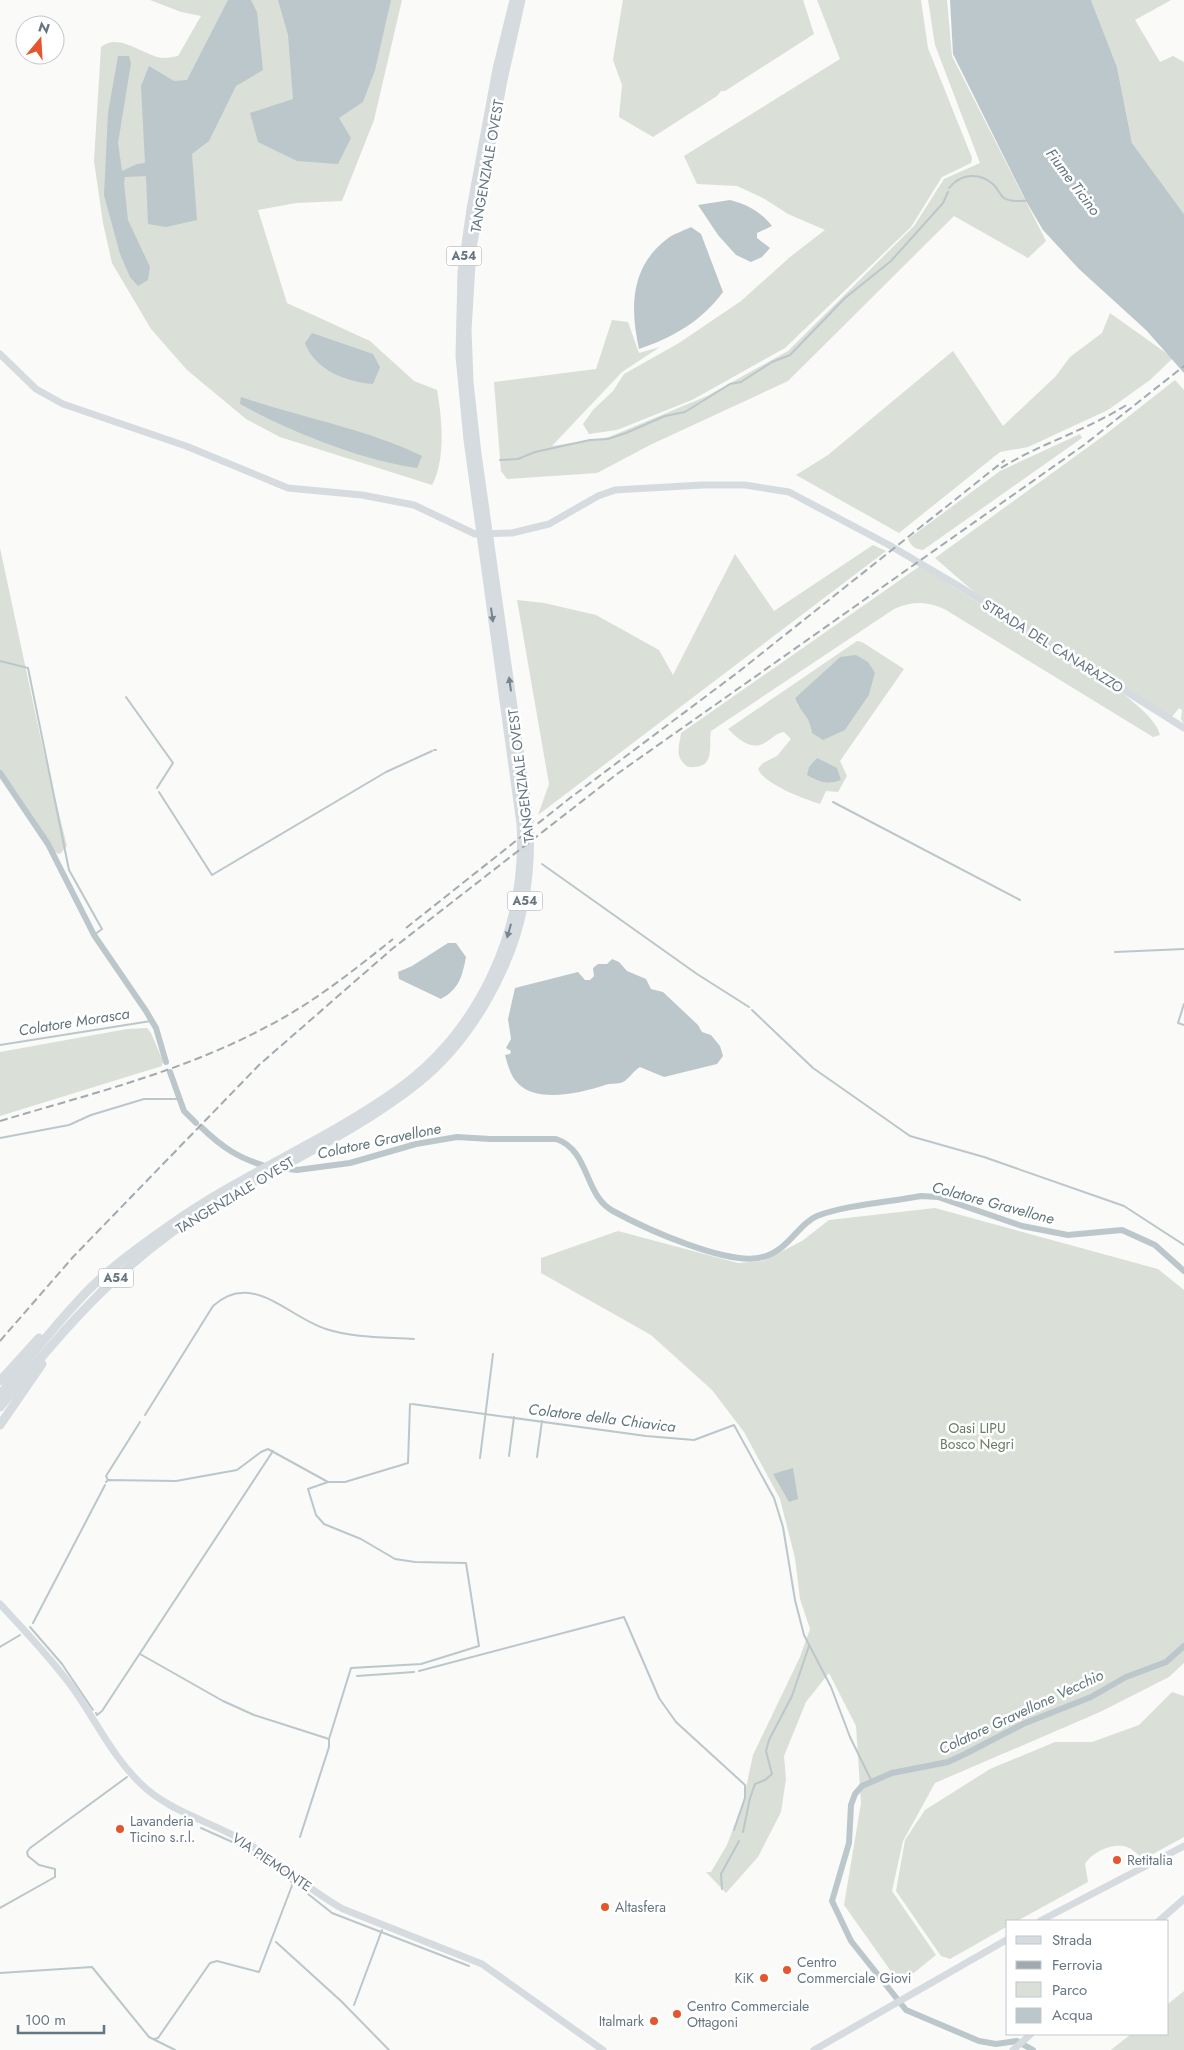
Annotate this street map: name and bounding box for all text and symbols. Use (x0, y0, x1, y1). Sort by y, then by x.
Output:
north arrow (15, 15, 65, 65)
text: N (36, 16, 52, 39)
street label: TANGENZIALE OVEST (465, 97, 509, 234)
water label: Fiume Ticino (1040, 144, 1106, 220)
road number: A54 (446, 247, 482, 266)
street label: STRADA DEL CANARAZZO (979, 594, 1127, 698)
one-way arrow (488, 607, 496, 623)
one-way arrow (506, 675, 514, 691)
street label: TANGENZIALE OVEST (503, 707, 539, 844)
road number: A54 (508, 891, 542, 910)
one-way arrow (504, 924, 512, 939)
water label: Colatore Morasca (17, 1002, 132, 1042)
water label: Colatore Gravellone (315, 1117, 443, 1165)
street label: TANGENZIALE OVEST (172, 1151, 298, 1238)
water label: Colatore Gravellone (929, 1176, 1057, 1230)
road number: A54 (98, 1268, 134, 1288)
water label: Colatore della Chiavica (527, 1398, 678, 1438)
park label: Oasi LIPU Bosco Negri (940, 1418, 1014, 1454)
water label: Colatore Gravellone Vecchio (935, 1664, 1107, 1760)
place label: Lavanderia Ticino s.r.l. (130, 1811, 195, 1847)
marker: Lavanderia Ticino s.r.l. (114, 1823, 126, 1835)
street label: VIA PIEMONTE (228, 1828, 316, 1896)
place label: Retitalia (1127, 1850, 1173, 1870)
marker: Retitalia (1111, 1854, 1123, 1866)
place label: Altasfera (615, 1897, 666, 1917)
marker: Altasfera (599, 1901, 611, 1913)
legend (1006, 1920, 1169, 2035)
text: Strada (1052, 1929, 1092, 1951)
place label: Centro Commerciale Giovi (797, 1952, 911, 1988)
text: Ferrovia (1052, 1954, 1103, 1976)
marker: Centro Commerciale Giovi (781, 1964, 793, 1976)
place label: KiK (735, 1968, 754, 1988)
marker: KiK (758, 1972, 770, 1984)
text: Parco (1052, 1979, 1087, 2001)
place label: Centro Commerciale Ottagoni (687, 1996, 809, 2032)
scale bar (18, 2002, 104, 2034)
text: Acqua (1052, 2004, 1093, 2026)
marker: Centro Commerciale Ottagoni (671, 2008, 683, 2020)
text: 100 m (25, 2009, 66, 2031)
place label: Italmark (599, 2011, 645, 2031)
marker: Italmark (648, 2015, 660, 2027)

